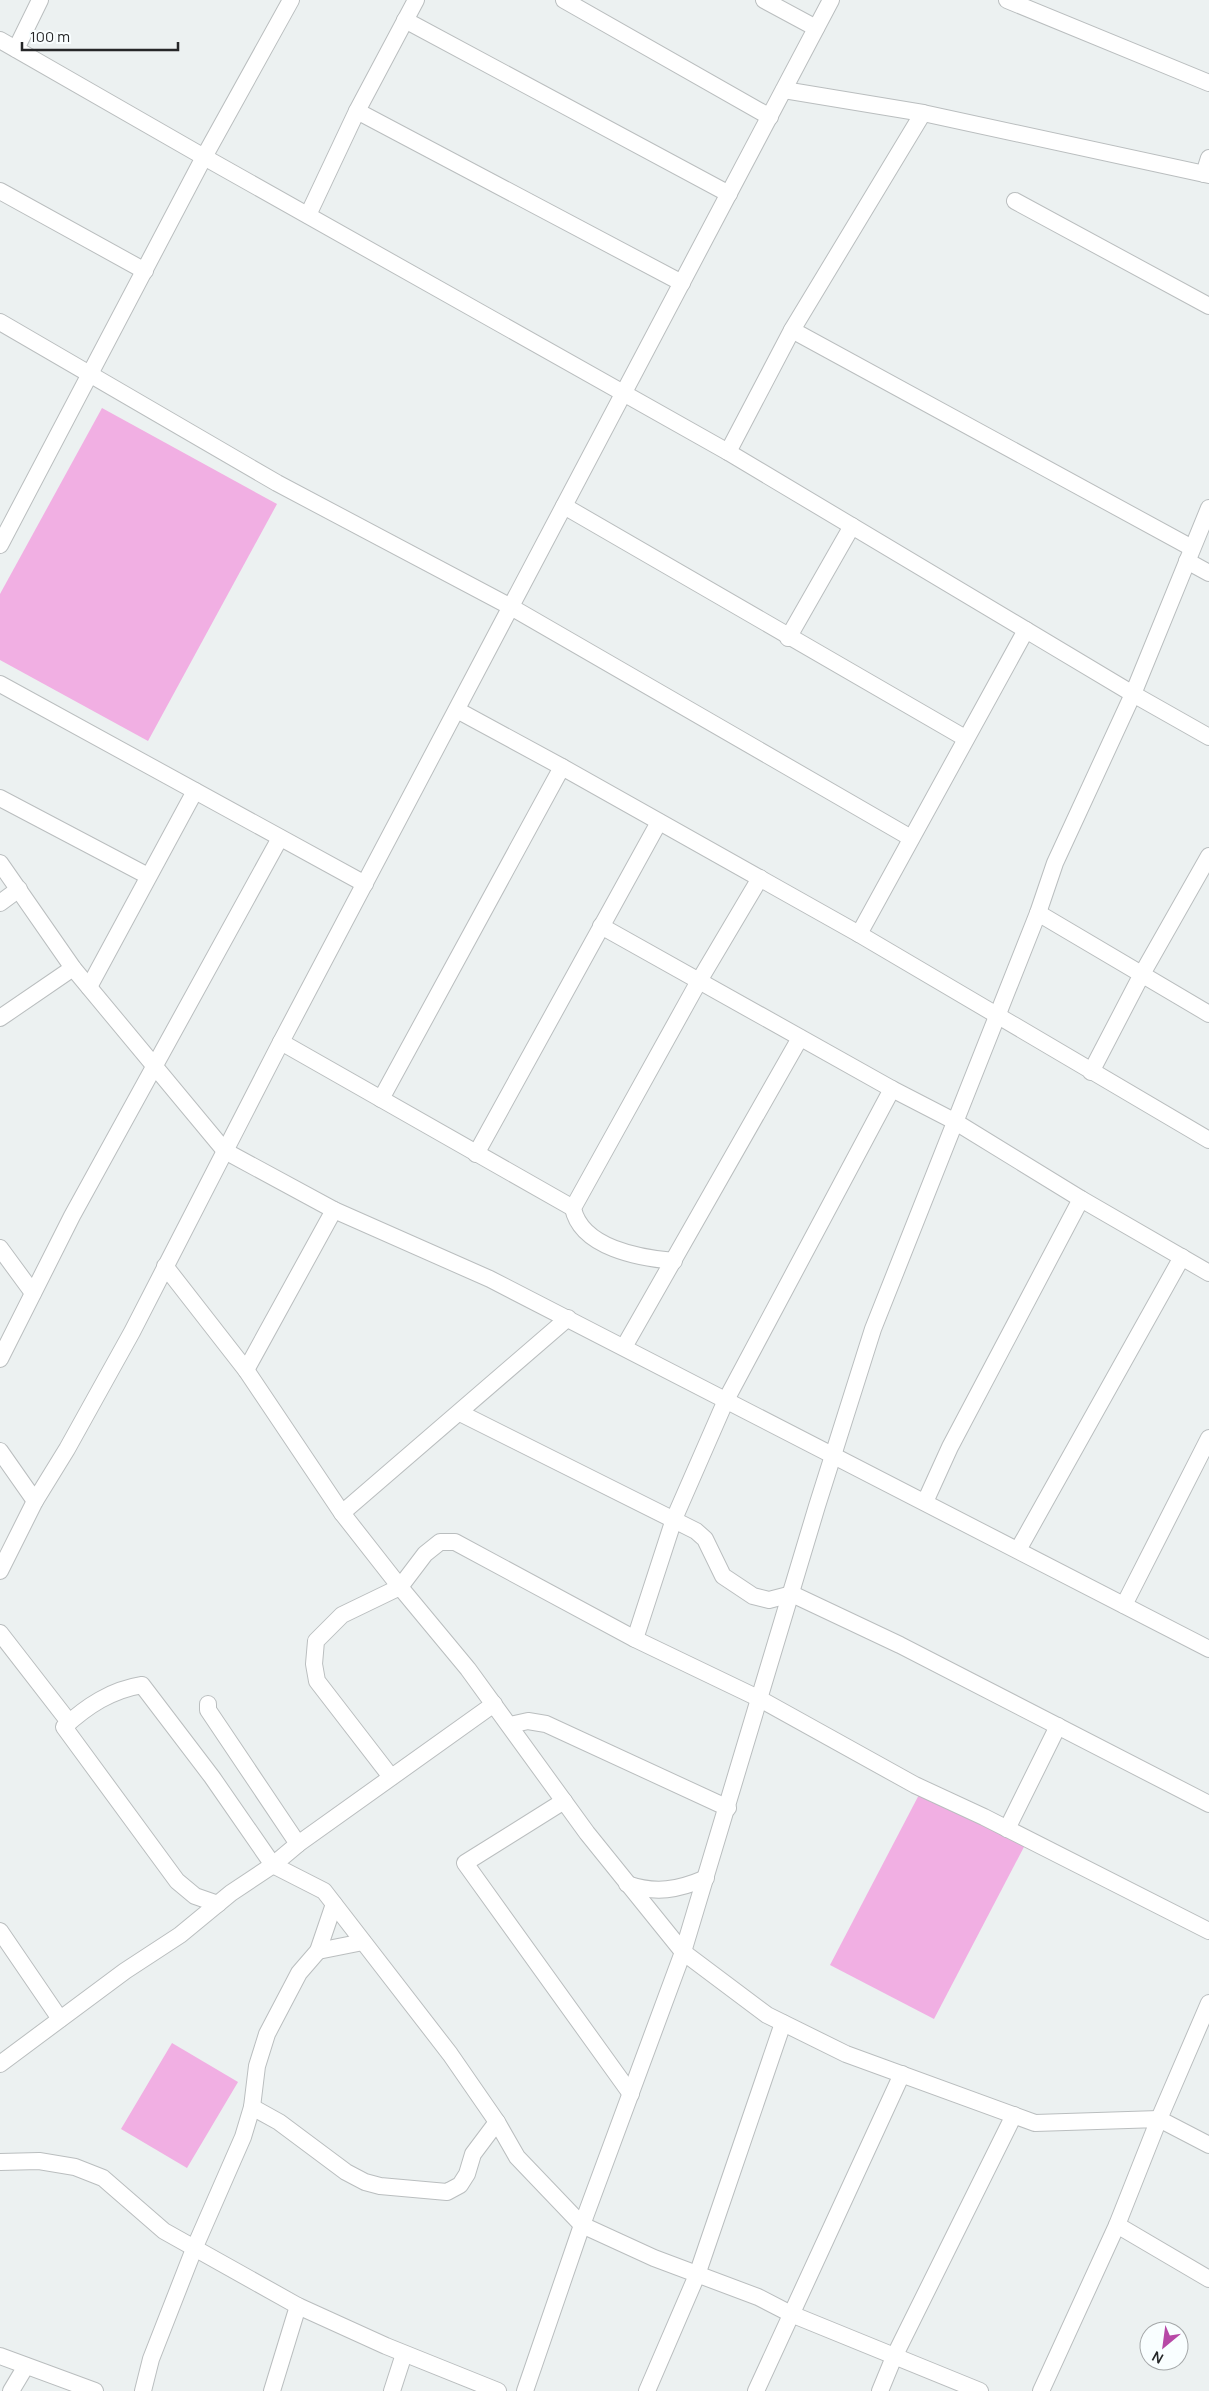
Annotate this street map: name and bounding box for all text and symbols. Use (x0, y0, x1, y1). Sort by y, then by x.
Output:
scale bar (22, 20, 179, 52)
text: 100 m (30, 26, 70, 47)
north arrow (1139, 2321, 1189, 2371)
text: N (1148, 2347, 1166, 2369)

